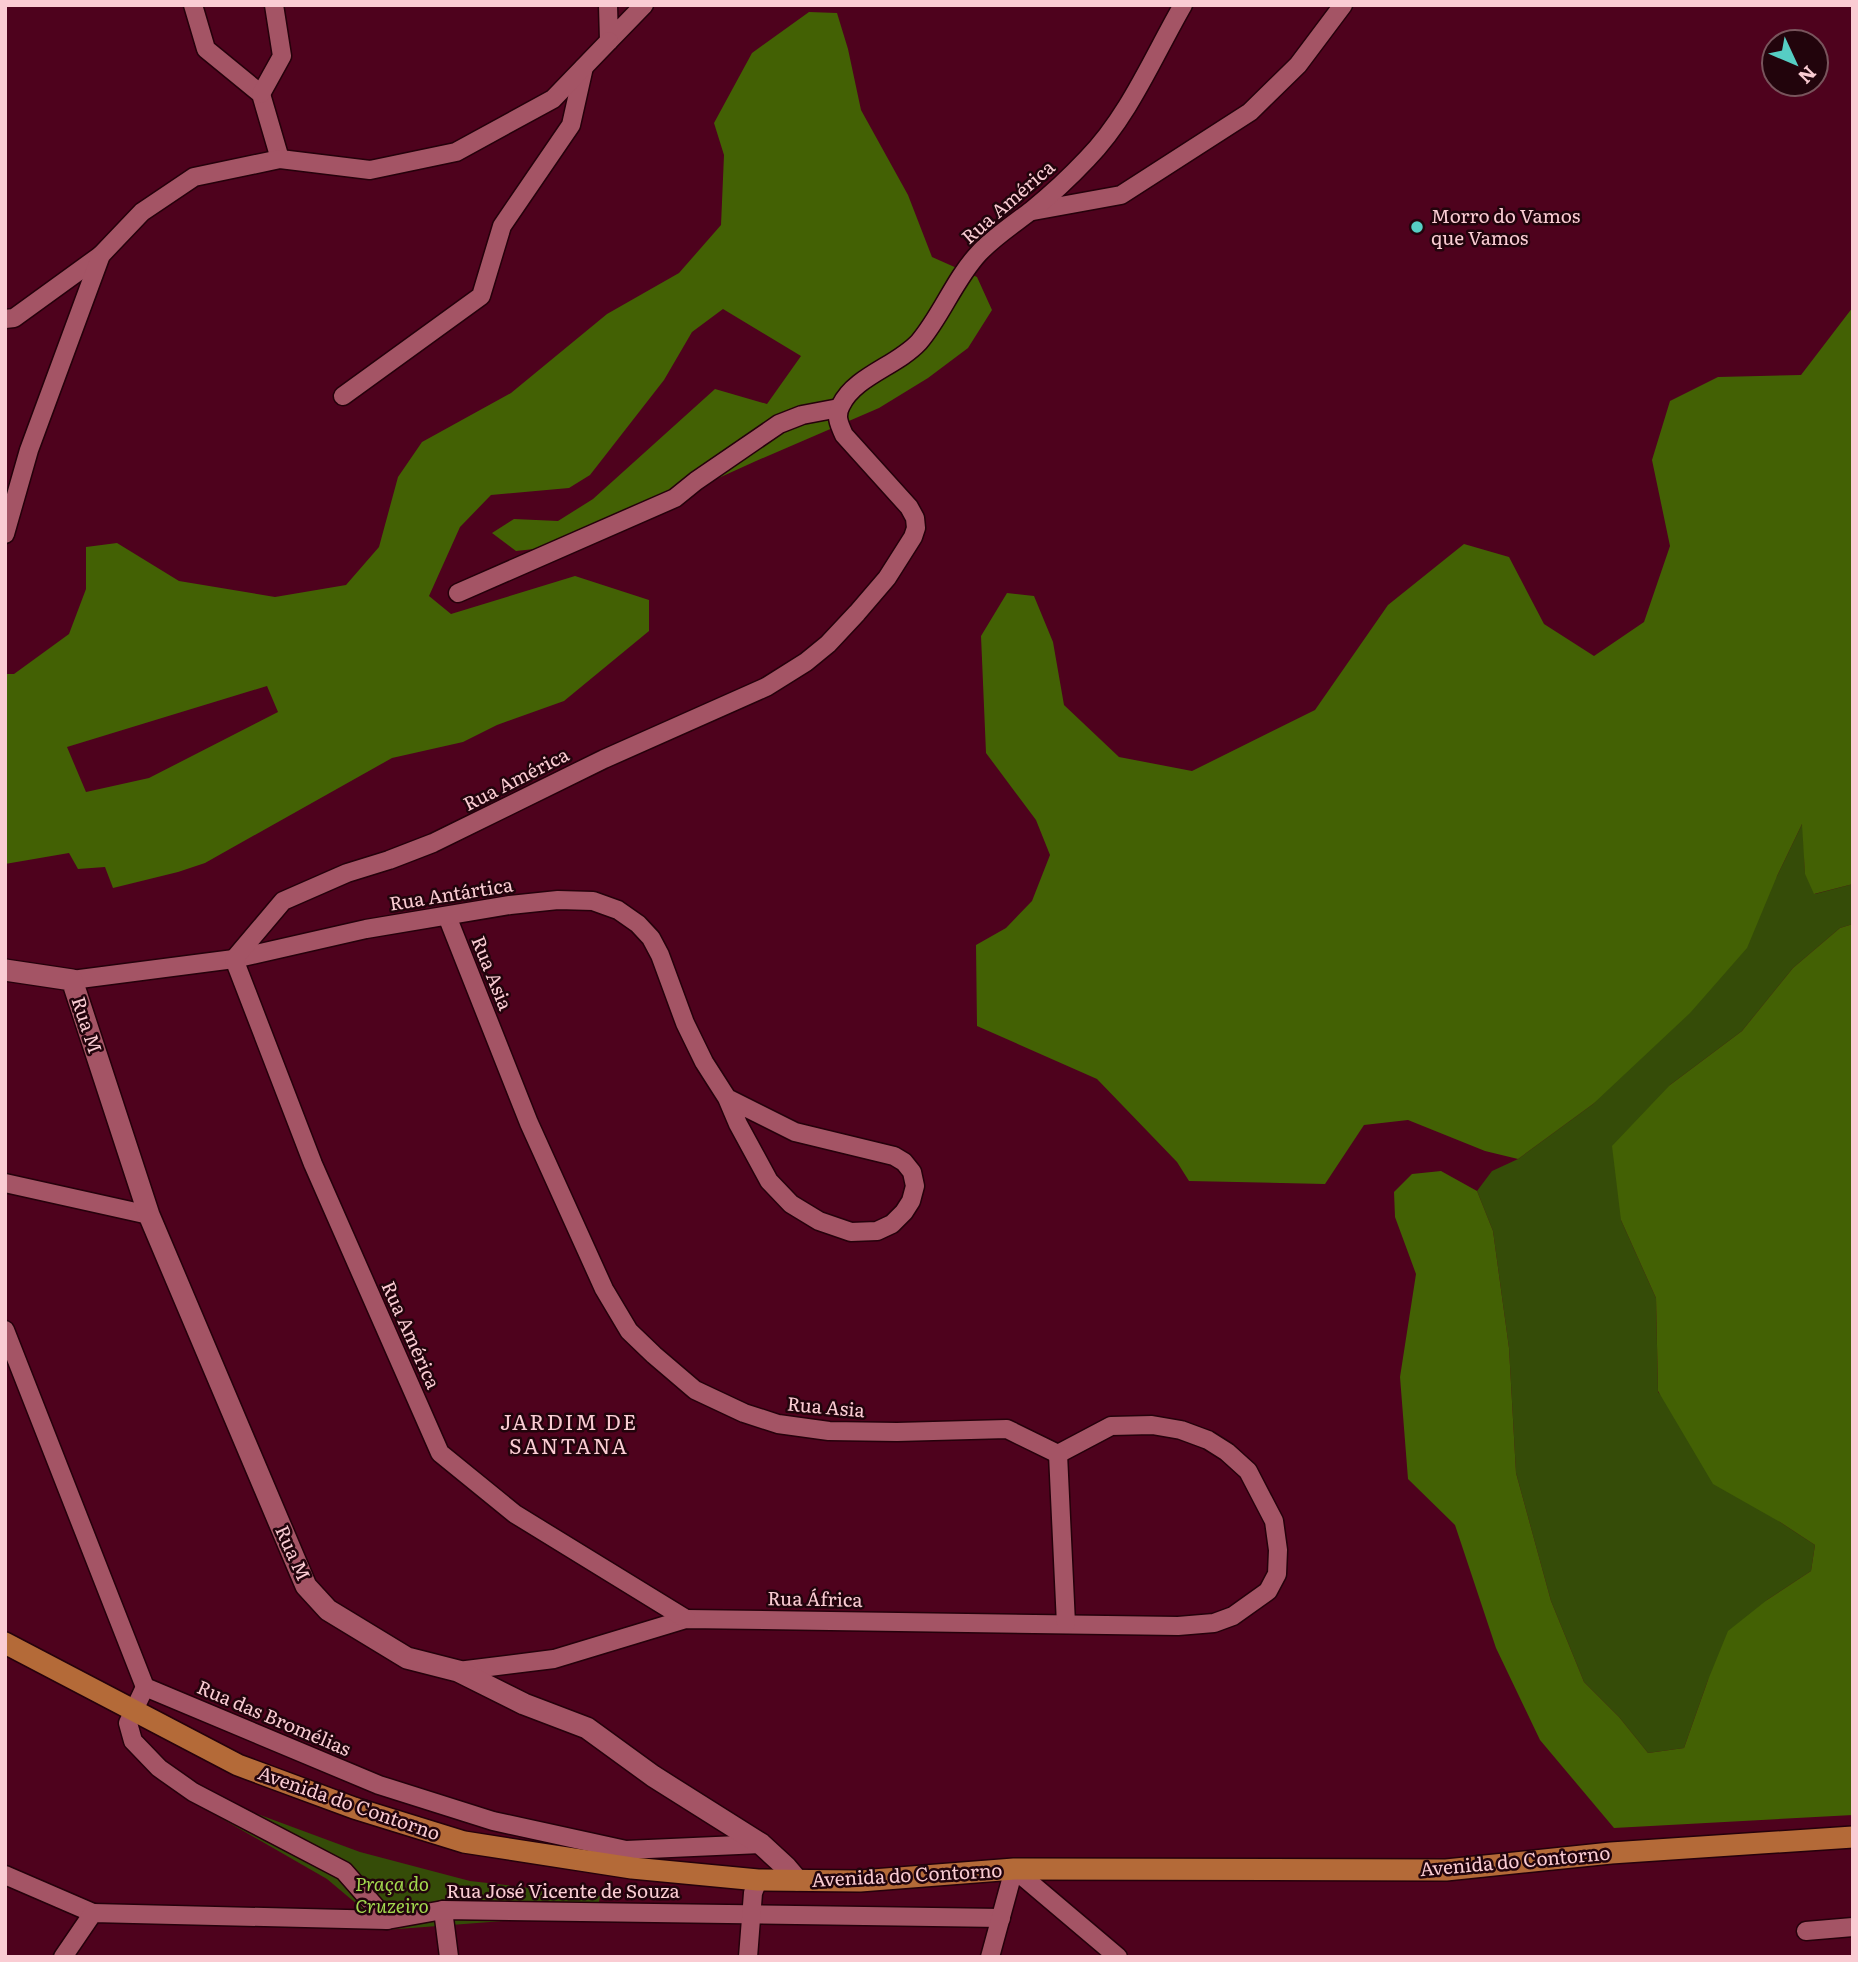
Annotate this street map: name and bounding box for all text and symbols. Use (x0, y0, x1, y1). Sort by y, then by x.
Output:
north arrow (1760, 28, 1830, 98)
text: N (1792, 60, 1824, 91)
street label: Rua América (955, 152, 1061, 250)
place label: Morro do Vamos que Vamos (1431, 201, 1581, 251)
marker: Morro do Vamos que Vamos (1409, 219, 1425, 235)
street label: Rua América (458, 739, 574, 817)
street label: Rua Antártica (387, 869, 515, 917)
street label: Rua Asia (465, 931, 521, 1015)
street label: Rua M (66, 993, 110, 1057)
street label: Rua América (376, 1276, 449, 1394)
street label: Rua Asia (786, 1389, 867, 1423)
district label: JARDIM DE SANTANA (500, 1405, 638, 1460)
street label: Rua M (269, 1520, 319, 1585)
street label: Rua África (767, 1583, 864, 1613)
street label: Rua das Bromélias (193, 1672, 356, 1762)
street label: Avenida do Contorno (254, 1758, 444, 1846)
street label: Avenida do Contorno (1419, 1838, 1611, 1882)
street label: Avenida do Contorno (811, 1855, 1003, 1893)
park label: Praça do Cruzeiro (355, 1869, 429, 1919)
street label: Rua José Vicente de Souza (446, 1876, 680, 1904)

